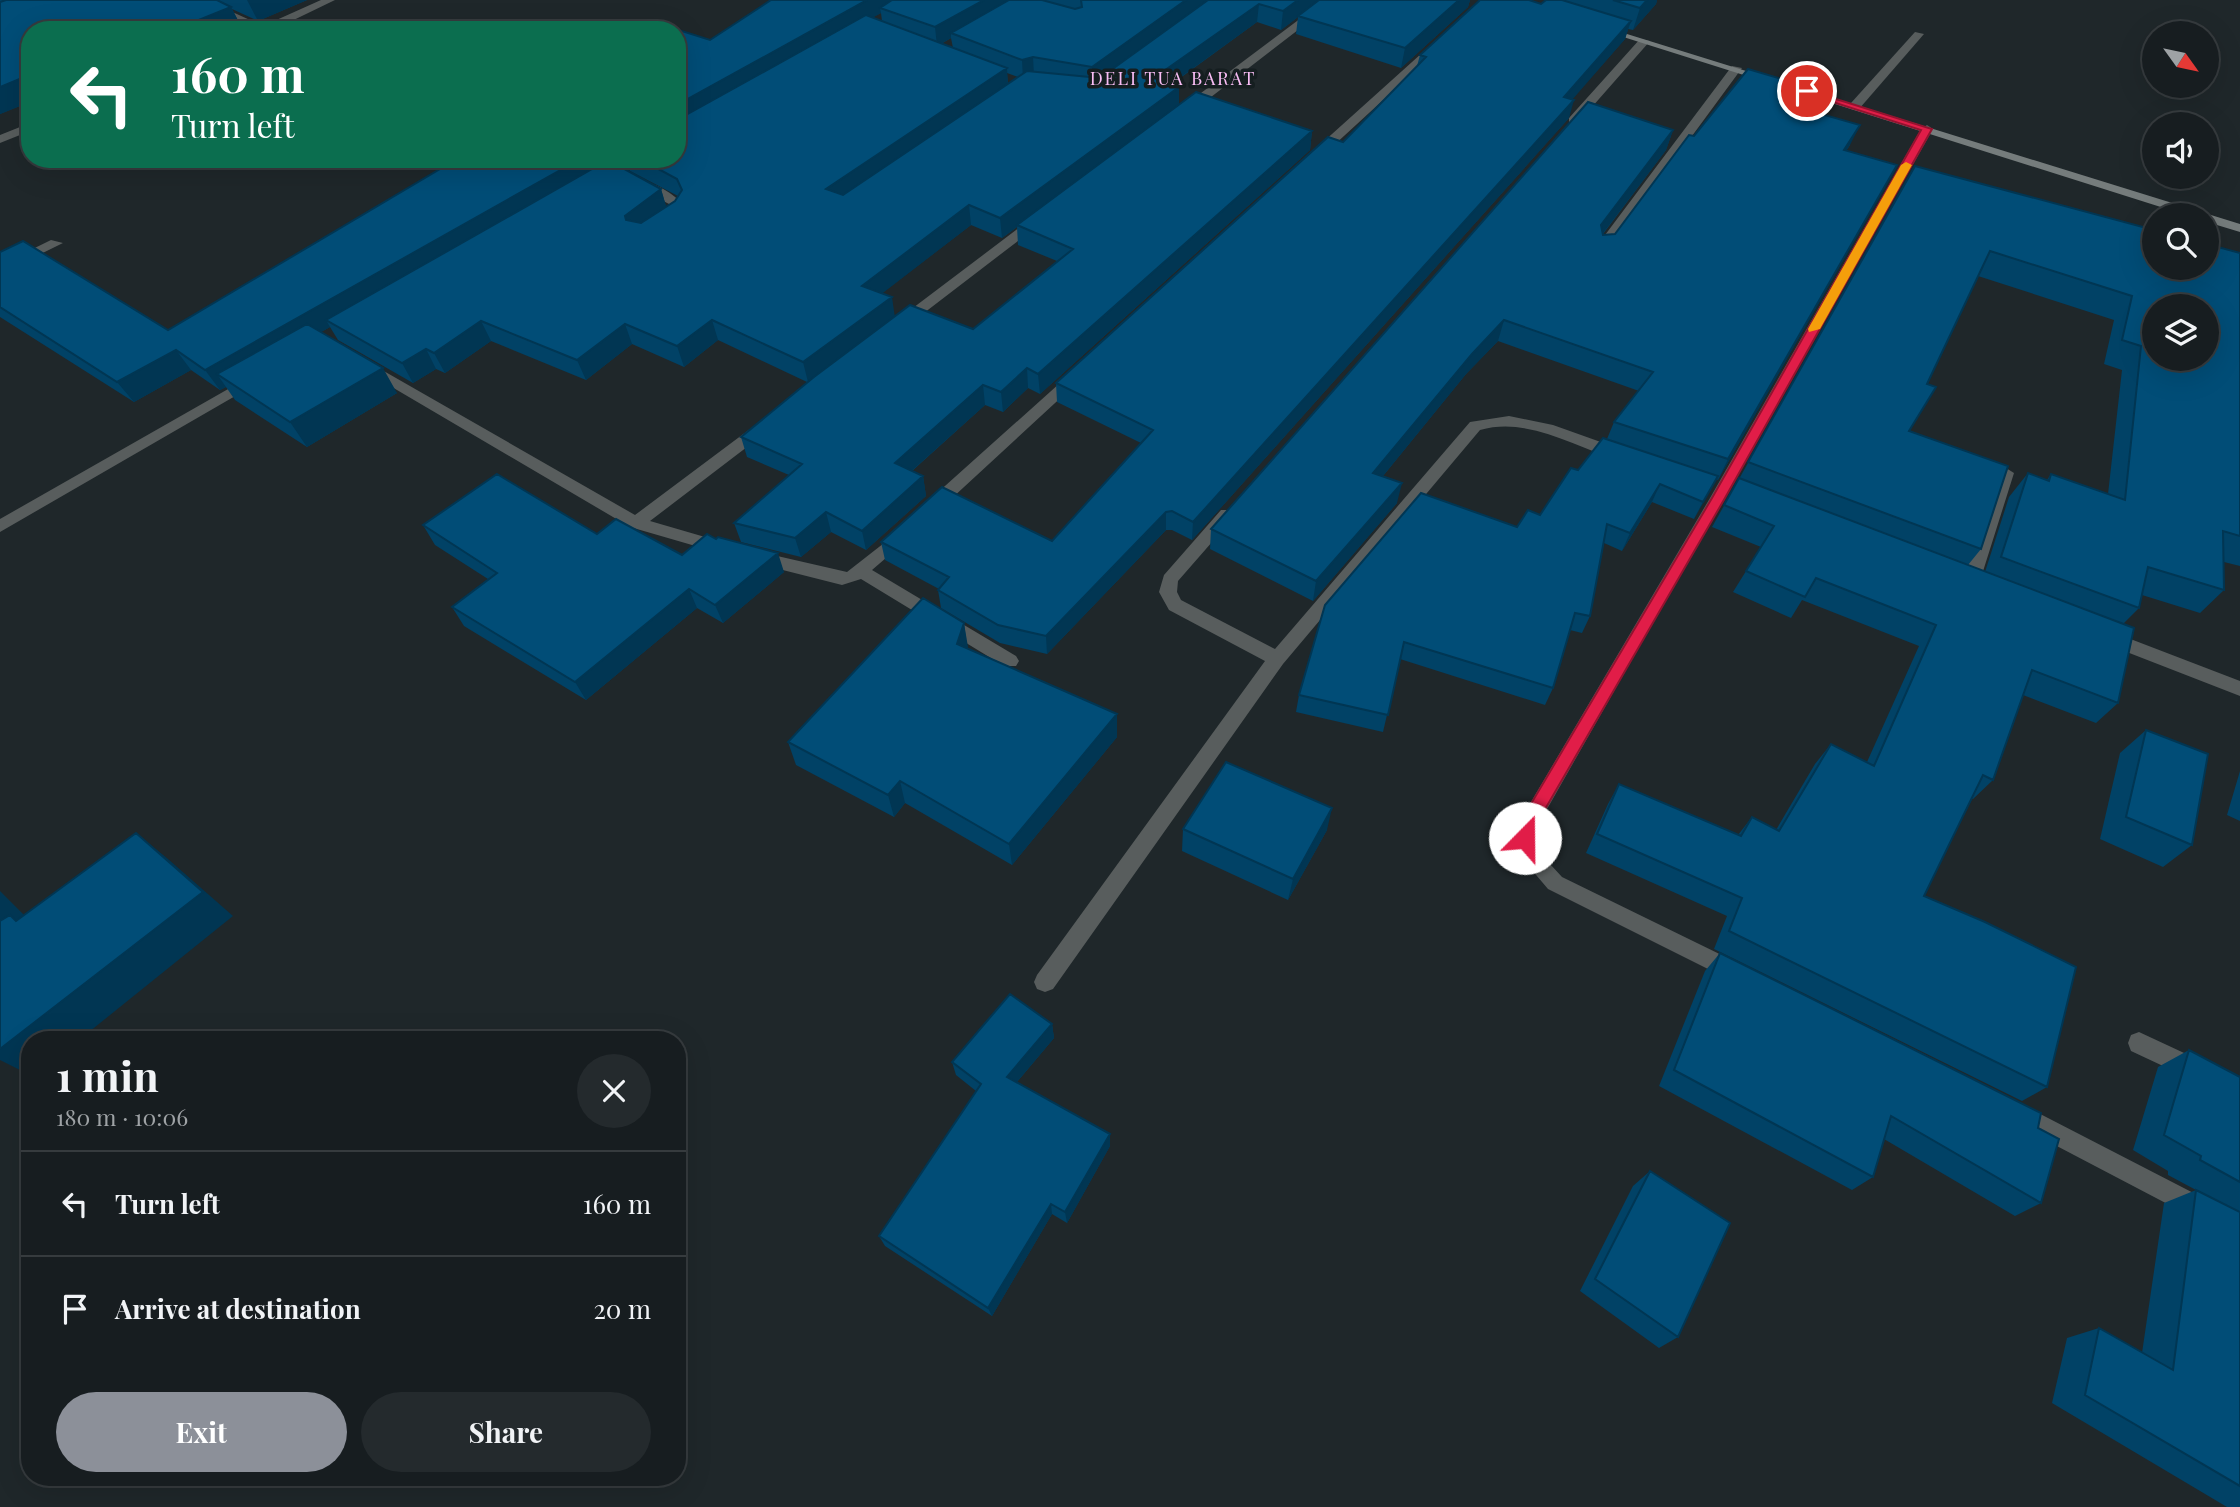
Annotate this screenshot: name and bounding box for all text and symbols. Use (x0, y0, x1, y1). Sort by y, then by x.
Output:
north arrow (2142, 21, 2219, 98)
map controls (2142, 21, 2219, 371)
text: 160 m (171, 40, 305, 105)
icon: left (56, 49, 147, 140)
pin (1777, 61, 1837, 121)
district label: DELI TUA BARAT (1090, 66, 1256, 90)
icon: arrive (1788, 72, 1826, 110)
text: Turn left (171, 103, 295, 146)
button: sound (2142, 112, 2219, 189)
button: search (2142, 203, 2219, 280)
button: layers (2142, 294, 2219, 371)
position arrow (1488, 801, 1562, 875)
text: 1 min (56, 1047, 159, 1103)
button: close (577, 1054, 651, 1128)
text: 180 m · 10:06 (56, 1101, 188, 1132)
icon: left (56, 1185, 94, 1223)
text: Turn left (115, 1186, 220, 1221)
text: 160 m (583, 1186, 651, 1221)
icon: arrive (56, 1290, 94, 1328)
text: Arrive at destination (115, 1291, 361, 1326)
text: 20 m (593, 1291, 651, 1326)
button: Exit (56, 1392, 347, 1472)
button: Share (361, 1392, 651, 1472)

